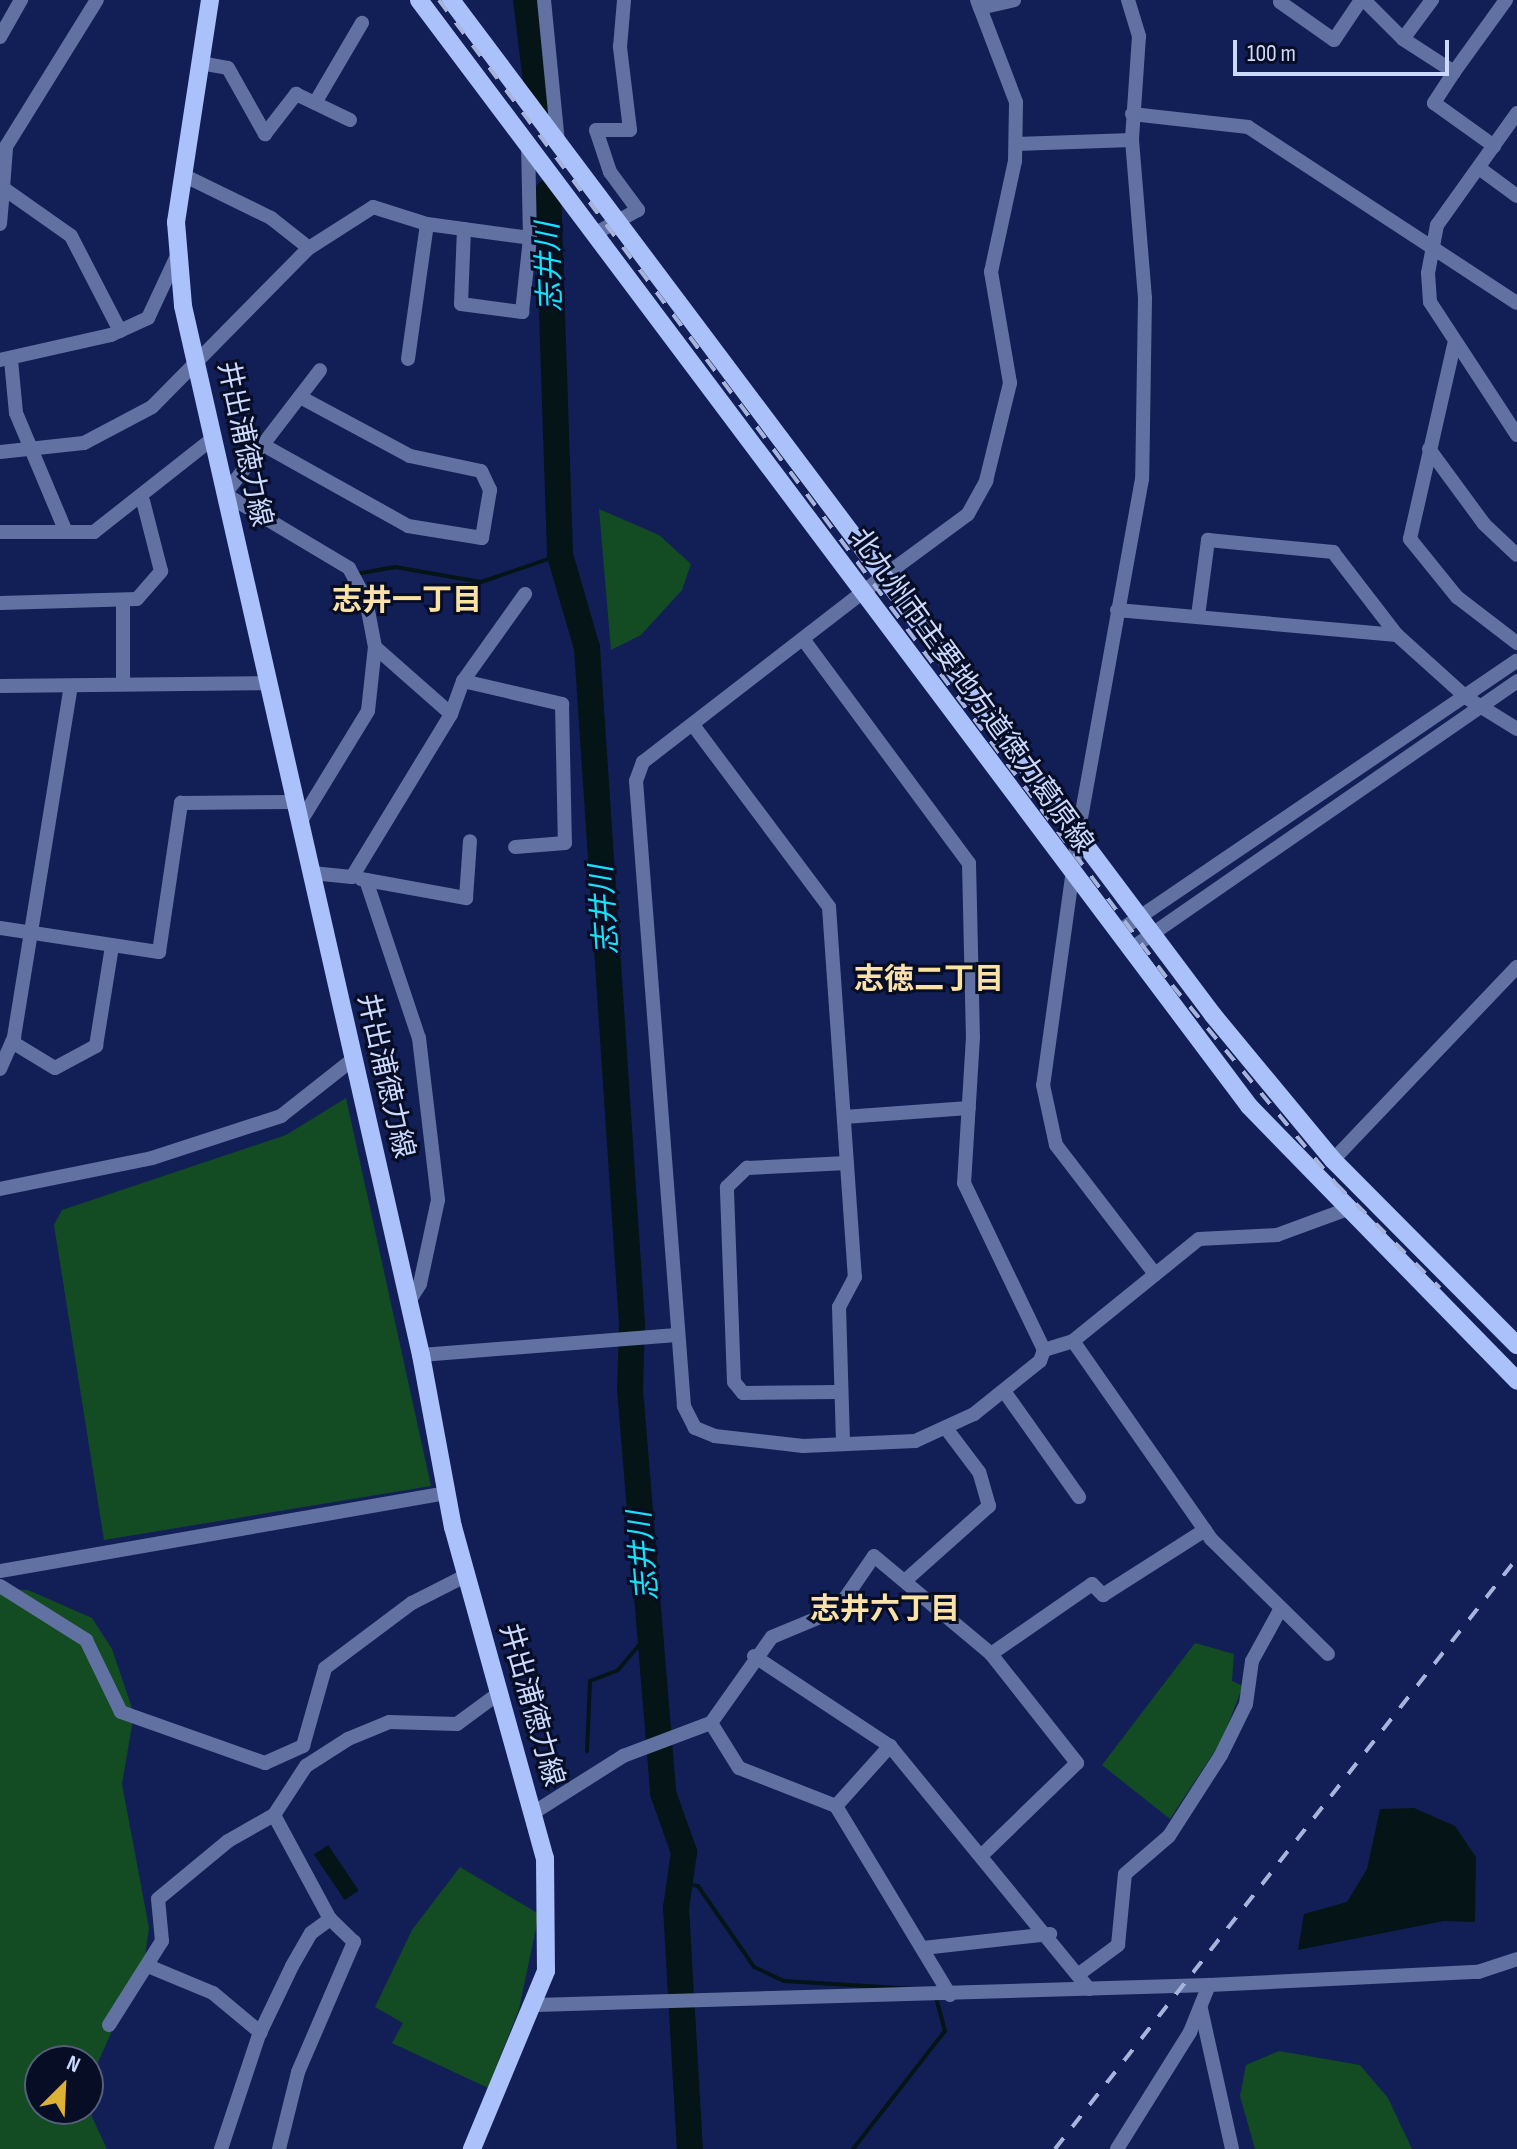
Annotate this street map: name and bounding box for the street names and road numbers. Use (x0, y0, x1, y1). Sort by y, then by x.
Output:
street label: 井出浦徳力線 (210, 358, 278, 530)
street label: 北九州市主要地方道徳力葛原線 (842, 523, 1100, 859)
street label: 井出浦徳力線 (350, 990, 420, 1162)
street label: 井出浦徳力線 (492, 1620, 570, 1790)

